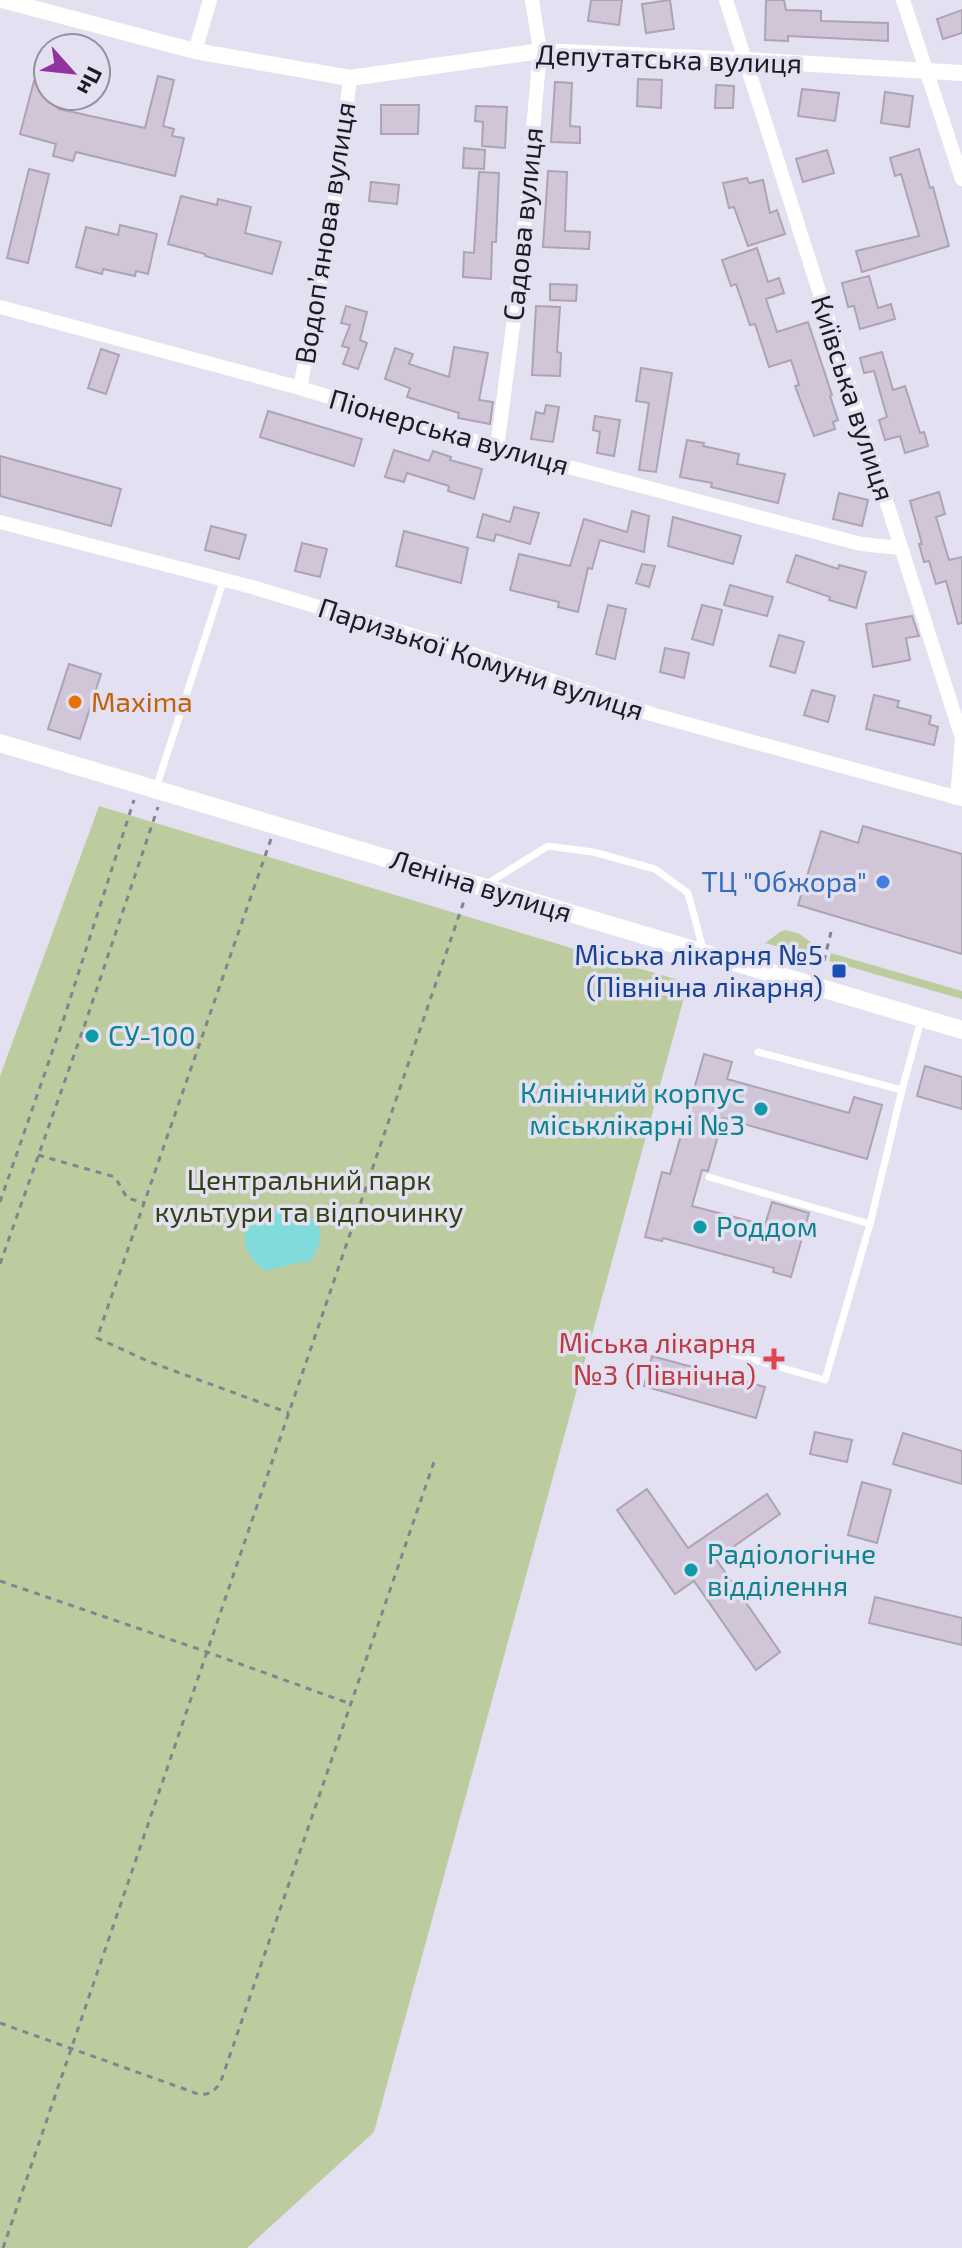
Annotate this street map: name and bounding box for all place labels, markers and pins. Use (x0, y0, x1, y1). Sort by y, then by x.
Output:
place label: Maxima (91, 684, 193, 718)
marker: Maxima (66, 693, 84, 711)
place label: ТЦ "Обжора" (701, 864, 867, 898)
marker: ТЦ "Обжора" (874, 873, 892, 891)
place label: Міська лікарня №5 (Північна лікарня) (574, 937, 823, 1003)
marker: Міська лікарня №5 (Північна лікарня) (830, 962, 848, 980)
place label: СУ-100 (108, 1018, 196, 1052)
marker: СУ-100 (83, 1027, 101, 1045)
place label: Клінічний корпус міськлікарні №3 (520, 1075, 745, 1141)
marker: Клінічний корпус міськлікарні №3 (752, 1100, 770, 1118)
place label: Роддом (716, 1209, 818, 1243)
marker: Роддом (691, 1218, 709, 1236)
place label: Міська лікарня №3 (Північна) (558, 1325, 756, 1391)
marker: Міська лікарня №3 (Північна) (763, 1348, 785, 1370)
place label: Радіологічне відділення (707, 1536, 876, 1602)
marker: Радіологічне відділення (682, 1561, 700, 1579)

